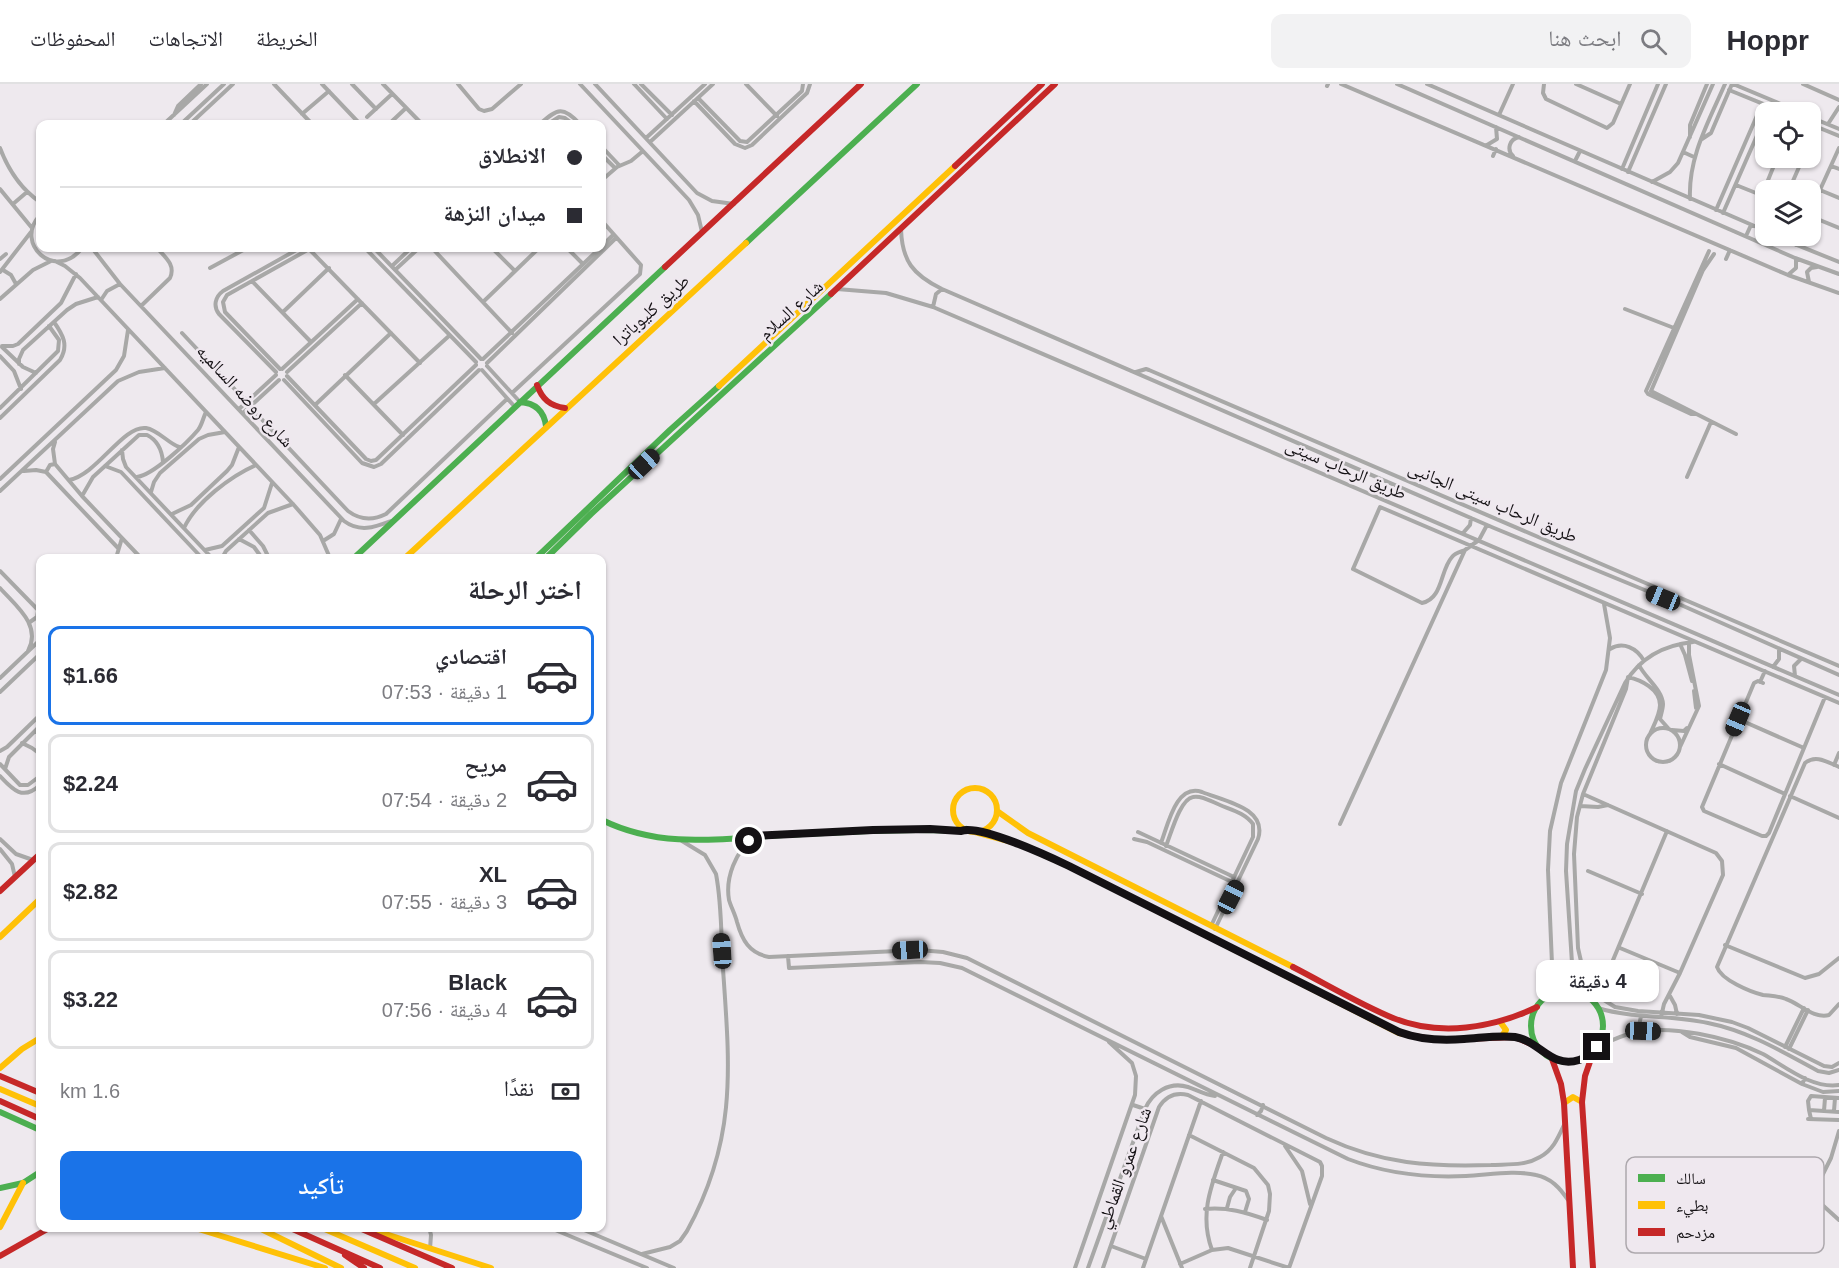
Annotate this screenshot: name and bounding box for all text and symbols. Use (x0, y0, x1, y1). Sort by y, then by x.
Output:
search box (1271, 14, 1691, 68)
icon: search (1637, 25, 1670, 58)
text: Hoppr (1727, 25, 1809, 56)
text: ابحث هنا (1548, 26, 1622, 51)
text: المحفوظات (30, 27, 115, 50)
text: الاتجاهات (148, 27, 223, 50)
text: الخريطة (256, 27, 318, 50)
map controls (1755, 102, 1821, 246)
button: locate (1755, 102, 1821, 168)
text: الانطلاق (478, 143, 546, 168)
button: layers (1755, 180, 1821, 246)
text: ميدان النزهة (444, 201, 546, 226)
street label: طريق كليوباترا (609, 270, 694, 350)
street label: شارع السلام (755, 276, 828, 345)
street label: شارع روضه السالميه (192, 341, 297, 452)
street label: طريق الرحاب سيتى (1282, 435, 1409, 504)
car (625, 445, 663, 483)
street label: طريق الرحاب سيتى الجانبى (1405, 457, 1580, 548)
text: اختر الرحلة (468, 575, 582, 605)
car (1643, 583, 1683, 613)
text: اقتصادي (435, 644, 507, 669)
icon: car (525, 649, 579, 703)
text: $1.66 (63, 663, 118, 688)
text: 1 دقيقة · 07:53 (382, 681, 507, 703)
car (1723, 699, 1753, 739)
text: مريح (464, 752, 507, 777)
icon: car (525, 757, 579, 811)
text: $2.24 (63, 771, 118, 796)
text: 2 دقيقة · 07:54 (382, 789, 507, 811)
route start (735, 827, 762, 854)
text: XL (479, 862, 507, 887)
icon: car (525, 865, 579, 919)
car (1215, 877, 1247, 917)
text: $2.82 (63, 879, 118, 904)
text: 3 دقيقة · 07:55 (382, 891, 507, 913)
car (712, 932, 732, 970)
car (892, 940, 928, 960)
callout: 4 دقيقة (1536, 960, 1658, 1002)
text: Black (448, 970, 507, 995)
text: 4 دقيقة (1568, 970, 1627, 992)
icon: car (525, 973, 579, 1027)
text: $3.22 (63, 987, 118, 1012)
text: 4 دقيقة · 07:56 (382, 999, 507, 1021)
car (1625, 1021, 1661, 1041)
route end (1583, 1033, 1610, 1060)
icon: cash (549, 1075, 582, 1108)
text: نقدًا (504, 1076, 534, 1101)
text: 1.6 km (60, 1080, 120, 1102)
street label: شارع عمرو القماطي (1093, 1105, 1160, 1233)
button: تأكيد (60, 1151, 582, 1220)
legend (1626, 1157, 1824, 1253)
text: سالك (1676, 1170, 1706, 1187)
text: بطيء (1676, 1197, 1708, 1218)
text: مزدحم (1676, 1224, 1715, 1243)

